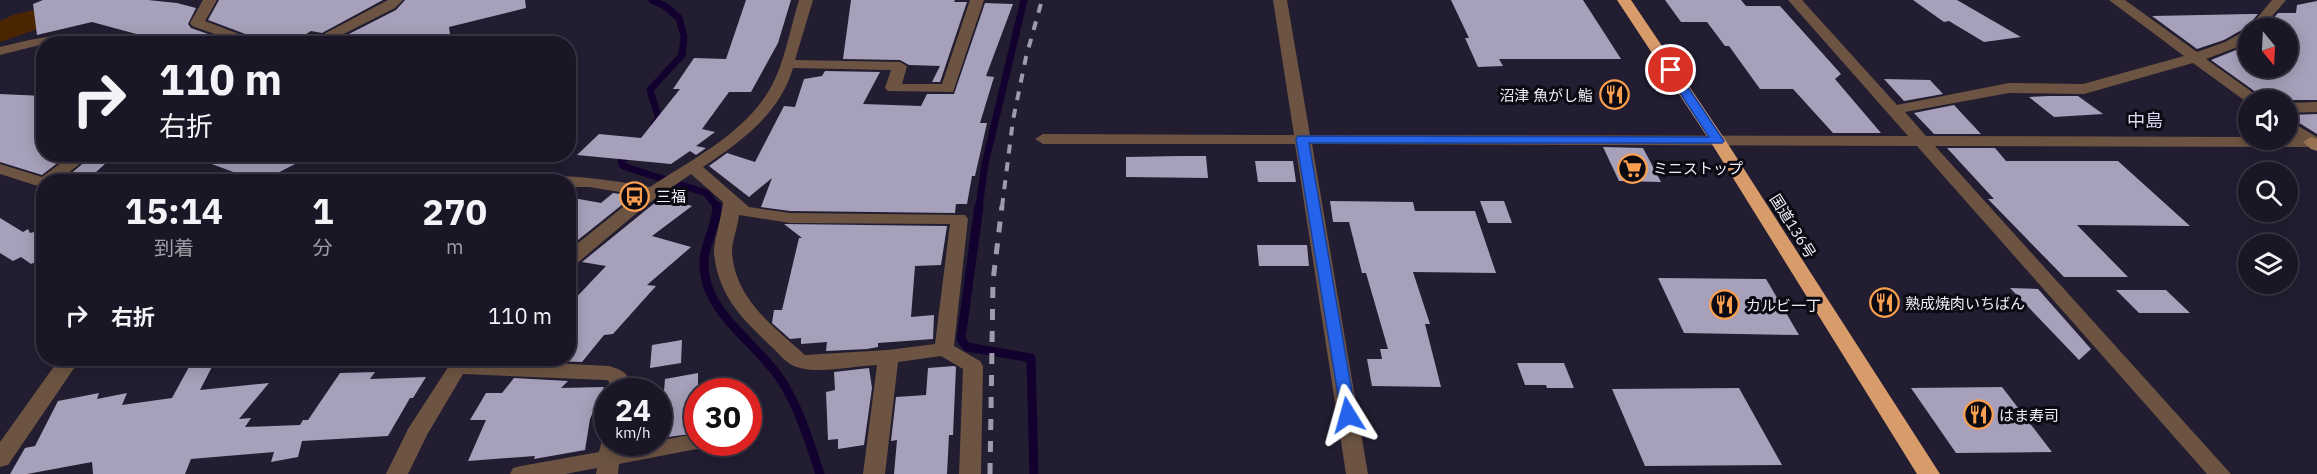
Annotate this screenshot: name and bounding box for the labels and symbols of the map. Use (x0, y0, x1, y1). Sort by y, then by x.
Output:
north arrow (2238, 18, 2298, 78)
pin (1645, 44, 1696, 95)
restaurant icon: 沼津 魚がし鮨 (1598, 79, 1630, 111)
place label: 沼津 魚がし鮨 (1499, 86, 1593, 105)
district label: 中島 (2127, 109, 2163, 132)
supermarket icon: ミニストップ (1616, 152, 1648, 184)
place label: ミニストップ (1653, 159, 1743, 178)
bus stop icon: 三福 (619, 180, 651, 212)
place label: 三福 (656, 187, 686, 206)
street label: 国道136号 (1766, 190, 1820, 262)
restaurant icon: 熟成焼肉いちばん (1868, 287, 1900, 319)
restaurant icon: カルビ一丁 (1709, 289, 1741, 321)
place label: 熟成焼肉いちばん (1905, 294, 2025, 313)
place label: カルビ一丁 (1746, 296, 1821, 315)
speed limit sign: 30 (684, 378, 762, 456)
position arrow (1316, 383, 1380, 447)
restaurant icon: はま寿司 (1962, 399, 1994, 431)
place label: はま寿司 (1999, 406, 2059, 425)

